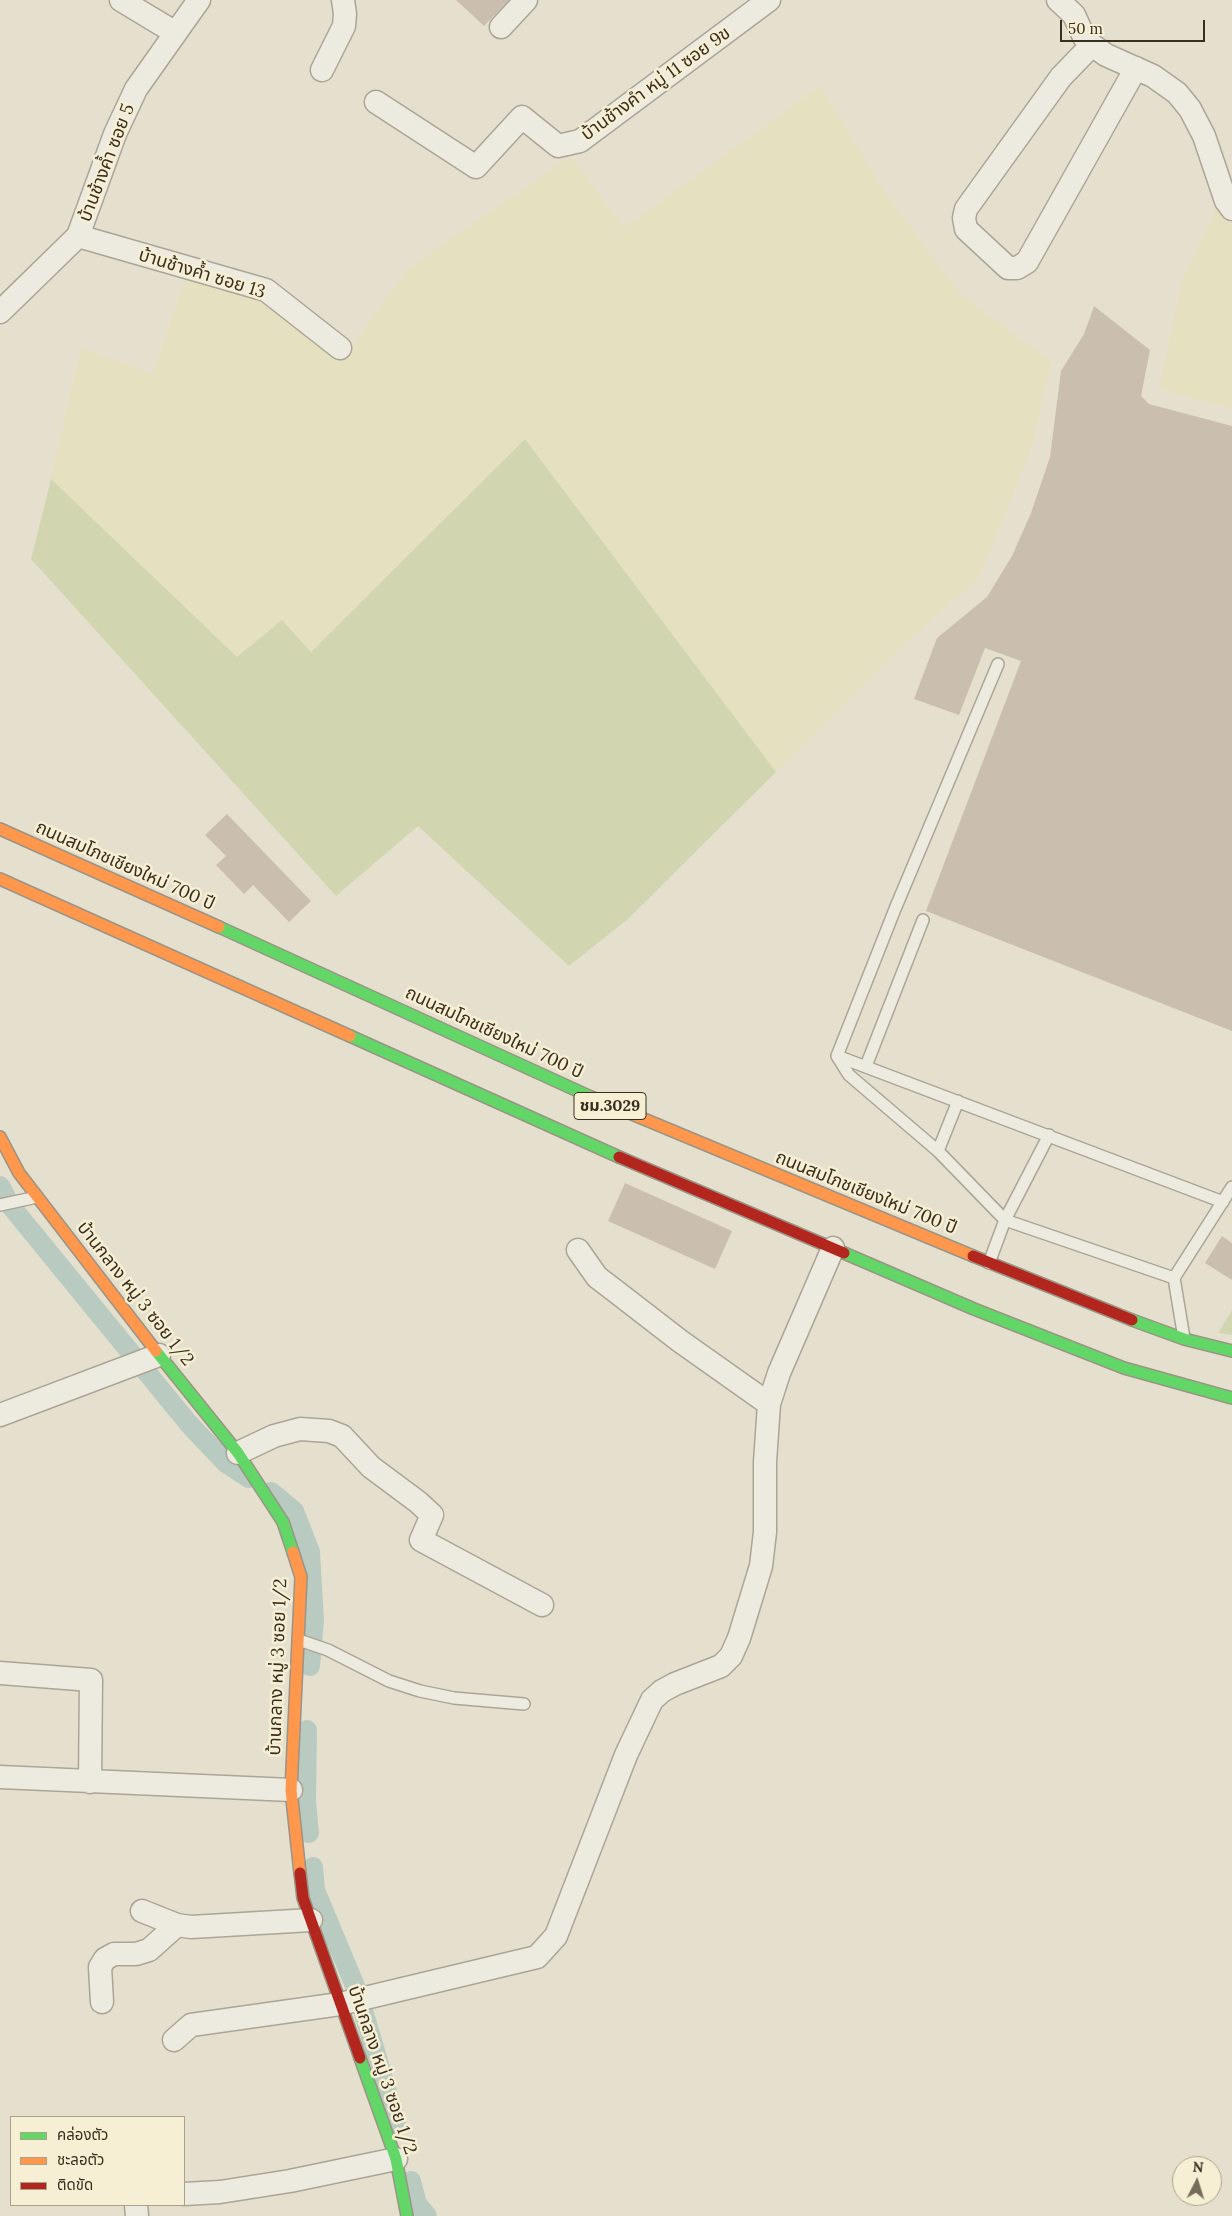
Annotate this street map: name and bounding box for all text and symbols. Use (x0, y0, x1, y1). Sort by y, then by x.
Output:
scale bar (1062, 10, 1207, 42)
text: 50 m (1068, 19, 1103, 38)
street label: บ้านช้างคำ หมู่ 11 ซอย 9ข (577, 23, 735, 145)
street label: บ้านช้างค้ำ ซอย 5 (75, 101, 139, 225)
street label: บ้านช้างค้ำ ซอย 13 (136, 244, 268, 304)
street label: ถนนสมโภชเชียงใหม่ 700 ปี (32, 817, 218, 915)
street label: ถนนสมโภชเชียงใหม่ 700 ปี (402, 982, 586, 1084)
road number: ชม.3029 (574, 1092, 646, 1120)
street label: ถนนสมโภชเชียงใหม่ 700 ปี (772, 1147, 960, 1239)
street label: บ้านกลาง หมู่ 3 ซอย 1/2 (72, 1218, 198, 1370)
street label: บ้านกลาง หมู่ 3 ซอย 1/2 (264, 1578, 292, 1756)
street label: บ้านกลาง หมู่ 3 ซอย 1/2 (343, 1983, 421, 2157)
legend (10, 2116, 185, 2206)
text: คล่องตัว (57, 2125, 108, 2144)
text: ชะลอตัว (57, 2150, 104, 2169)
north arrow (1172, 2156, 1222, 2206)
text: N (1192, 2158, 1204, 2176)
text: ติดขัด (57, 2175, 93, 2194)

